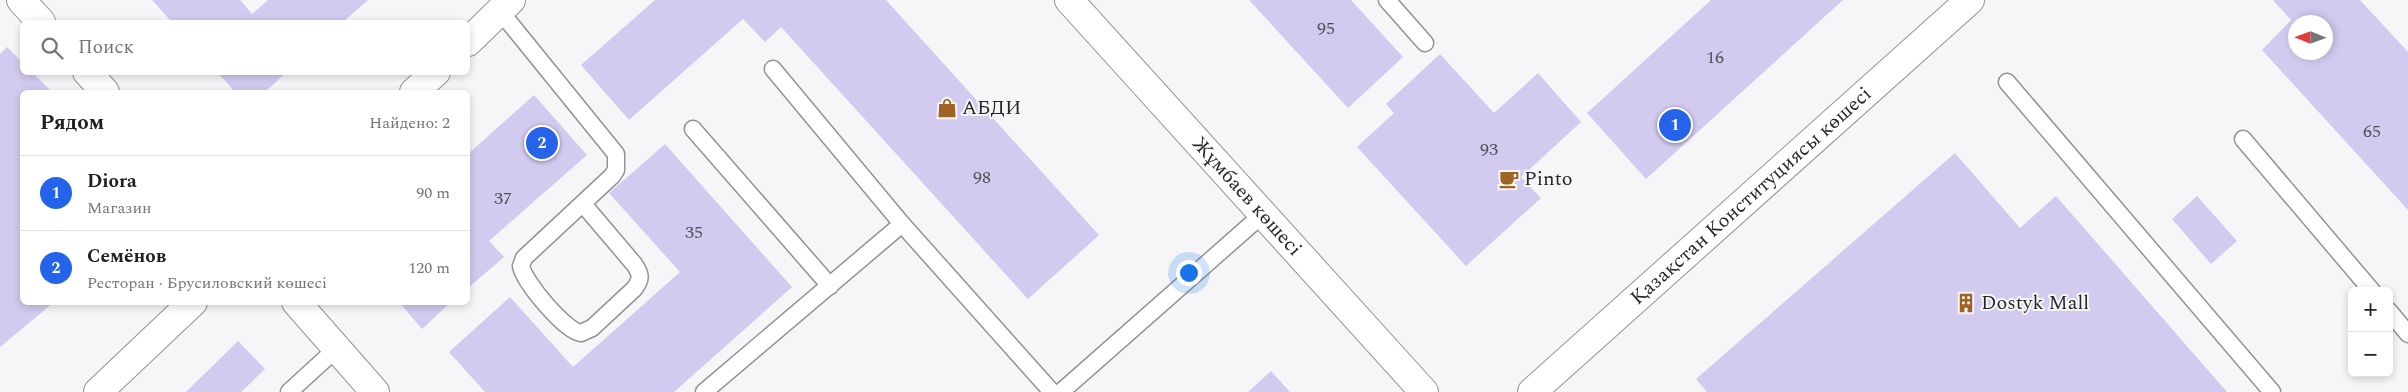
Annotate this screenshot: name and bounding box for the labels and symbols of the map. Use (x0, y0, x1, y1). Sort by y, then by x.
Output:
house number: 95 (1317, 15, 1335, 42)
north arrow (2288, 15, 2333, 60)
house number: 16 (1706, 44, 1724, 71)
street label: Қазақстан Конституциясы көшесі (1624, 80, 1879, 312)
place label: АБДИ (962, 93, 1021, 123)
shop icon: АБДИ (936, 97, 958, 119)
pin: 1 (1659, 106, 1691, 144)
house number: 65 (2363, 118, 2381, 145)
pin: 2 (526, 124, 558, 162)
street label: Жұмбаев көшесі (1185, 130, 1309, 263)
house number: 93 (1480, 136, 1498, 163)
house number: 98 (973, 164, 991, 191)
place label: Pinto (1524, 164, 1573, 194)
cafe icon: Pinto (1498, 168, 1520, 190)
house number: 37 (494, 185, 512, 212)
house number: 35 (685, 219, 703, 246)
your location (1176, 260, 1202, 286)
place label: Dostyk Mall (1981, 288, 2089, 318)
building icon: Dostyk Mall (1955, 292, 1977, 314)

